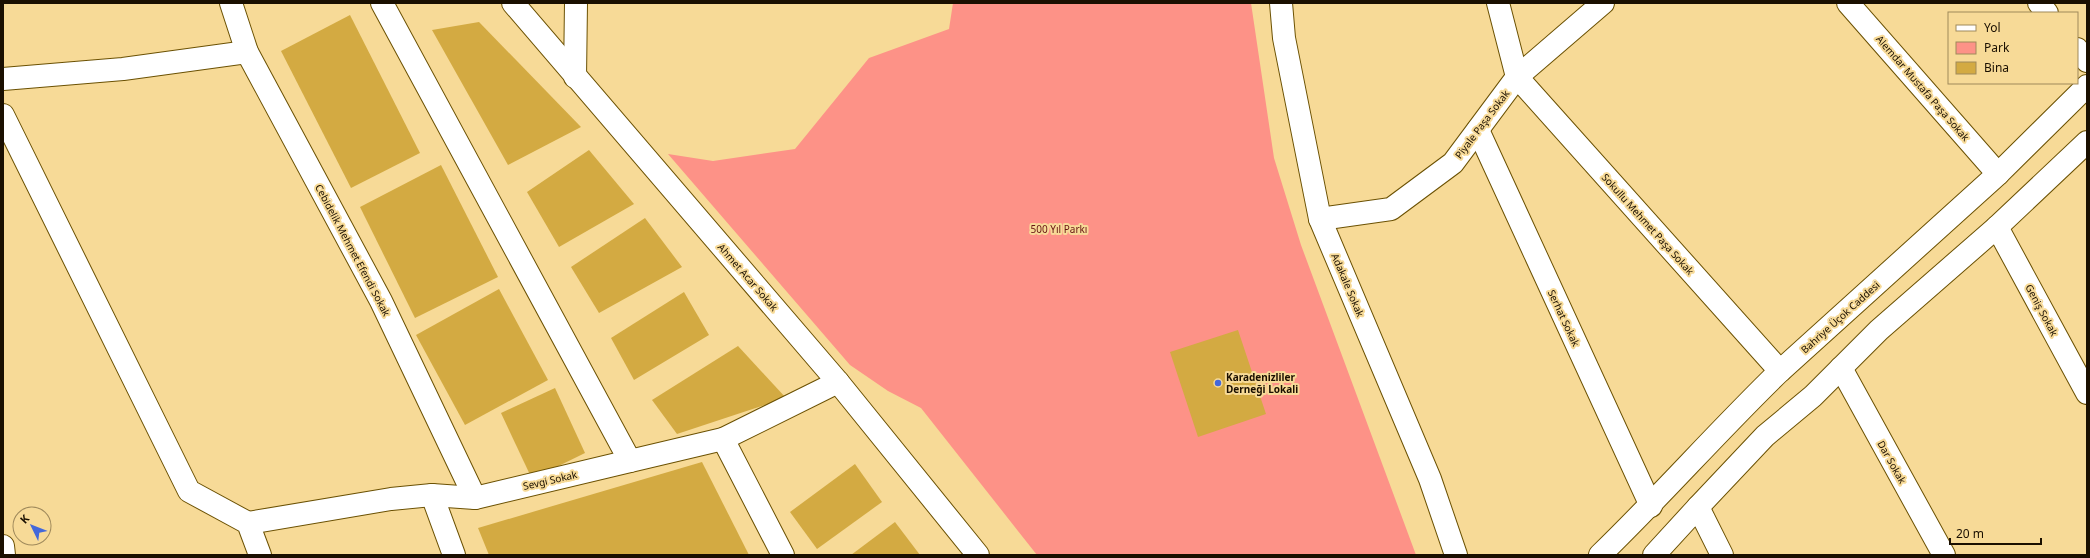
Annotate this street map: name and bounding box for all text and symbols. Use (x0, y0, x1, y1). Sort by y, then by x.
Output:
legend (1948, 12, 2078, 84)
text: Yol (1984, 19, 2001, 36)
street label: Alemdar Mustafa Paşa Sokak (1873, 32, 1973, 144)
text: Park (1984, 39, 2010, 56)
text: Bina (1984, 59, 2009, 76)
street label: Piyale Paşa Sokak (1452, 86, 1513, 161)
street label: Sokullu Mehmet Paşa Sokak (1599, 170, 1698, 278)
street label: Cebidelik Mehmet Efendi Sokak (312, 182, 394, 319)
park label: 500 Yıl Parkı (1031, 222, 1087, 236)
street label: Ahmet Acar Sokak (715, 240, 782, 314)
street label: Adakale Sokak (1328, 251, 1368, 320)
street label: Bahriye Üçok Caddesi (1798, 278, 1882, 356)
street label: Geniş Sokak (2022, 282, 2062, 339)
street label: Serhat Sokak (1545, 287, 1584, 349)
place label: Karadenizliler Derneği Lokali (1226, 370, 1298, 396)
marker: Karadenizliler Derneği Lokali (1213, 378, 1223, 388)
street label: Dar Sokak (1874, 438, 1910, 487)
street label: Sevgi Sokak (522, 467, 579, 493)
north arrow (12, 506, 52, 546)
text: K (16, 511, 33, 527)
scale bar (1950, 520, 2041, 546)
text: 20 m (1956, 525, 1984, 542)

